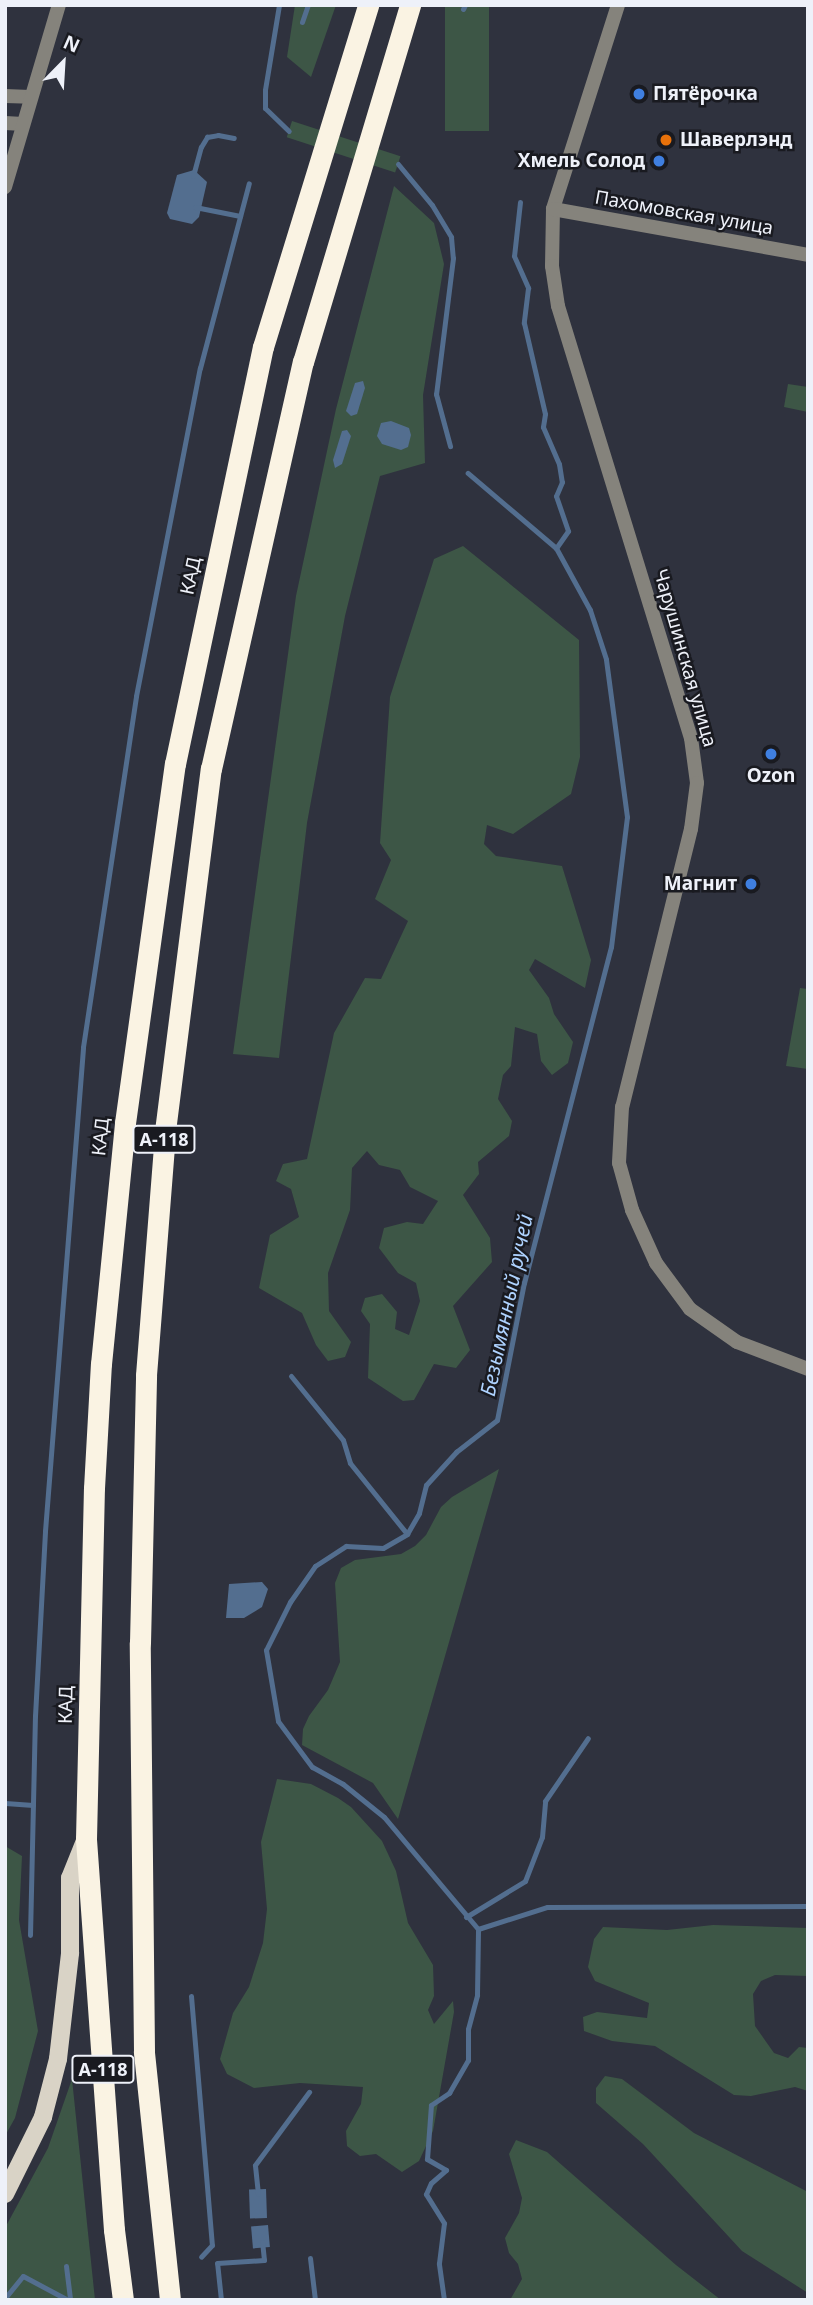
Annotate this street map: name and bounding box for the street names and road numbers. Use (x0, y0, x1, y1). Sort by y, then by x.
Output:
street label: Пахомовская улица (593, 186, 775, 240)
street label: КАД (176, 555, 206, 597)
street label: Чарушинская улица (649, 566, 721, 750)
street label: КАД (88, 1117, 114, 1157)
road number: А-118 (131, 1124, 197, 1154)
street label: КАД (54, 1686, 78, 1724)
road number: А-118 (70, 2054, 136, 2084)

